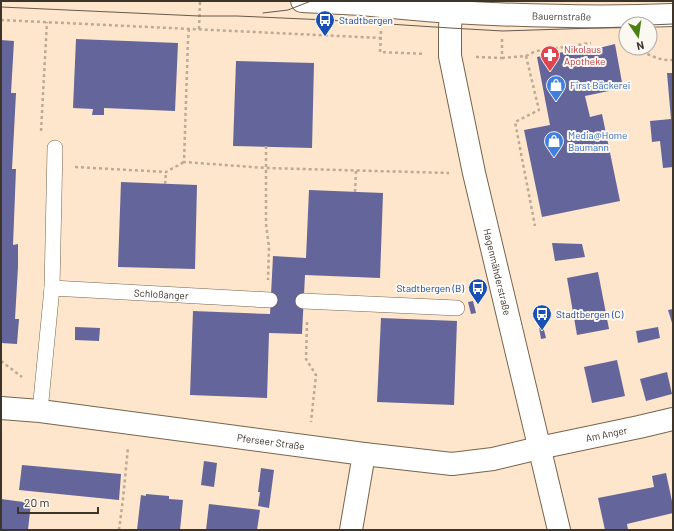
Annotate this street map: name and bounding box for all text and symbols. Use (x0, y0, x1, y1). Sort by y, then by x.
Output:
bus stop icon: Stadtbergen (314, 9, 336, 37)
street label: Bauernstraße (532, 9, 591, 22)
place label: Stadtbergen (339, 14, 393, 26)
north arrow (618, 16, 658, 56)
text: N (635, 39, 645, 53)
place label: Nikolaus Apotheke (564, 43, 605, 67)
pharmacy icon: Nikolaus Apotheke (539, 44, 561, 72)
shop icon: First Bäckerei (545, 74, 567, 102)
place label: First Bäckerei (570, 79, 630, 91)
place label: Media@Home Baumann (568, 129, 627, 153)
shop icon: Media@Home Baumann (543, 130, 565, 158)
street label: Hagenmähderstraße (481, 227, 514, 316)
bus stop icon: Stadtbergen (B) (467, 277, 489, 305)
place label: Stadtbergen (B) (397, 282, 464, 294)
street label: Schloßanger (134, 287, 189, 302)
bus stop icon: Stadtbergen (C) (531, 303, 553, 331)
place label: Stadtbergen (C) (556, 308, 624, 320)
street label: Am Anger (585, 424, 629, 444)
street label: Pferseer Straße (236, 431, 305, 452)
scale bar (18, 489, 98, 515)
text: 20 m (24, 495, 50, 509)

